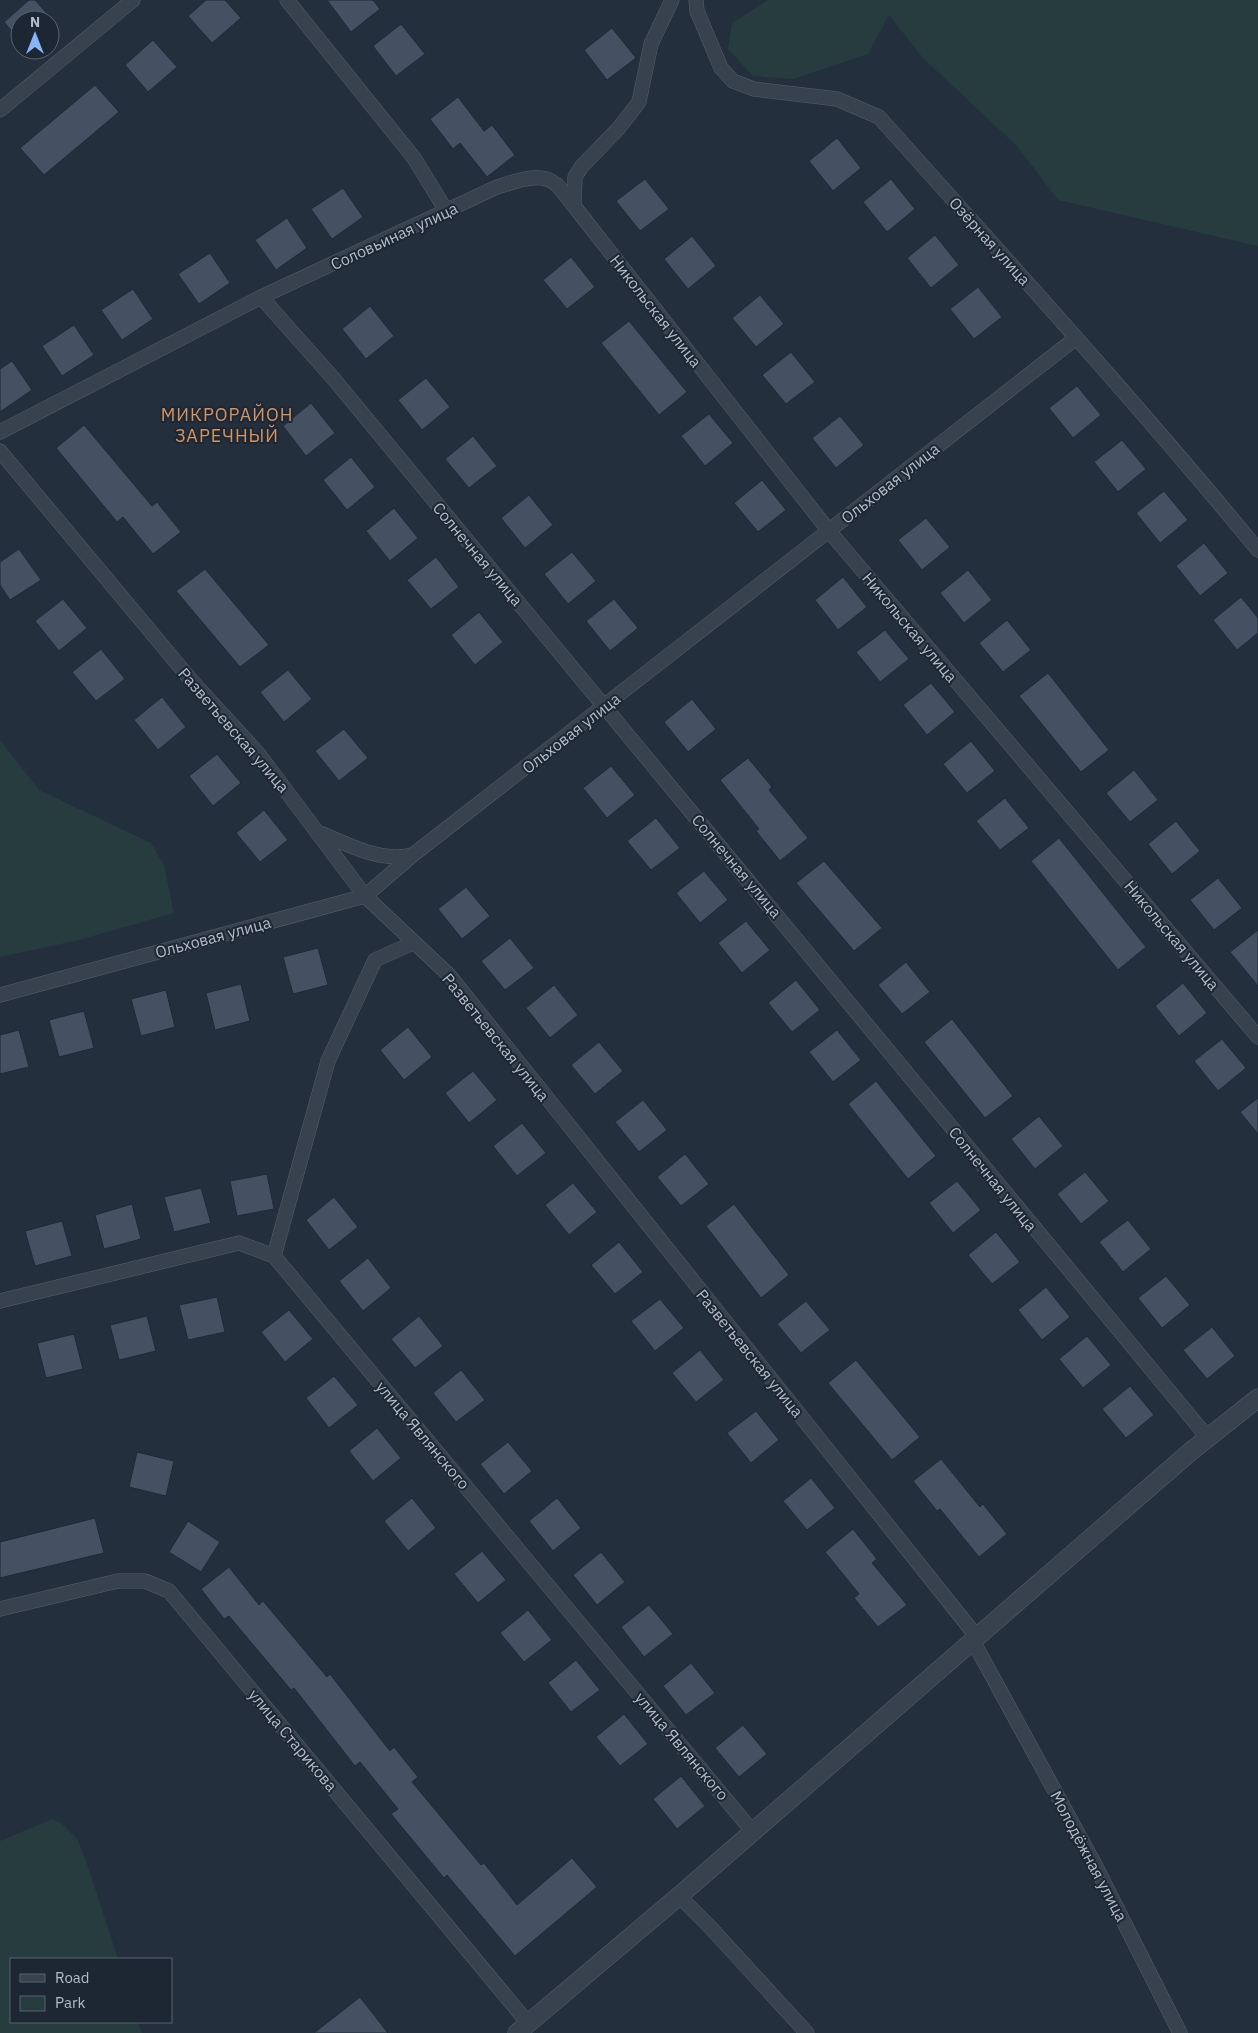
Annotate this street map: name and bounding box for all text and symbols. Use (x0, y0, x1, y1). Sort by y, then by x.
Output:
north arrow (10, 10, 60, 60)
text: N (30, 13, 40, 31)
street label: Озёрная улица (945, 193, 1035, 290)
street label: Соловьиная улица (327, 198, 461, 274)
street label: Никольская улица (606, 251, 706, 372)
district label: МИКРОРАЙОН ЗАРЕЧНЫЙ (161, 403, 293, 447)
street label: Ольховая улица (837, 438, 943, 528)
street label: Солнечная улица (429, 498, 528, 610)
street label: Никольская улица (858, 568, 962, 686)
street label: Разветьевская улица (174, 663, 294, 797)
street label: Ольховая улица (518, 688, 624, 778)
street label: Солнечная улица (688, 810, 787, 922)
street label: Никольская улица (1120, 876, 1224, 994)
street label: Ольховая улица (153, 912, 274, 962)
street label: Разветьевская улица (438, 969, 554, 1105)
street label: Солнечная улица (945, 1122, 1042, 1236)
street label: Разветьевская улица (692, 1285, 808, 1421)
street label: улица Являнского (372, 1377, 474, 1493)
street label: улица Старикова (244, 1685, 342, 1796)
street label: улица Являнского (631, 1688, 733, 1804)
street label: Молодёжная улица (1046, 1787, 1132, 1925)
legend (10, 1958, 172, 2023)
text: Road (55, 1968, 90, 1987)
text: Park (55, 1993, 85, 2012)

